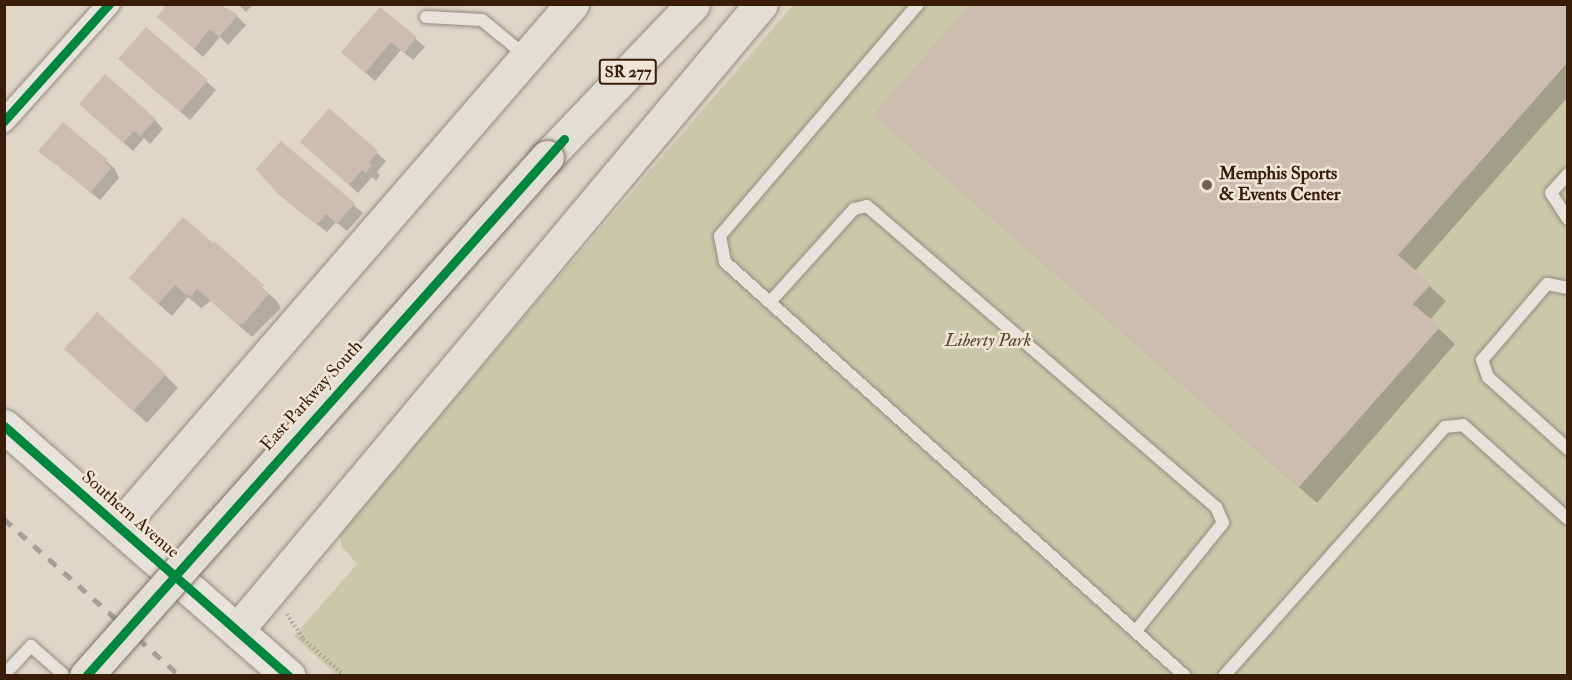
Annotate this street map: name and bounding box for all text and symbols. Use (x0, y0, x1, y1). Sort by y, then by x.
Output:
road number: SR 277 (598, 59, 658, 85)
place label: Memphis Sports & Events Center (1219, 164, 1340, 207)
marker: Memphis Sports & Events Center (1200, 178, 1214, 192)
park label: Liberty Park (945, 330, 1031, 352)
street label: East Parkway South (256, 336, 368, 456)
street label: Southern Avenue (77, 467, 183, 563)

